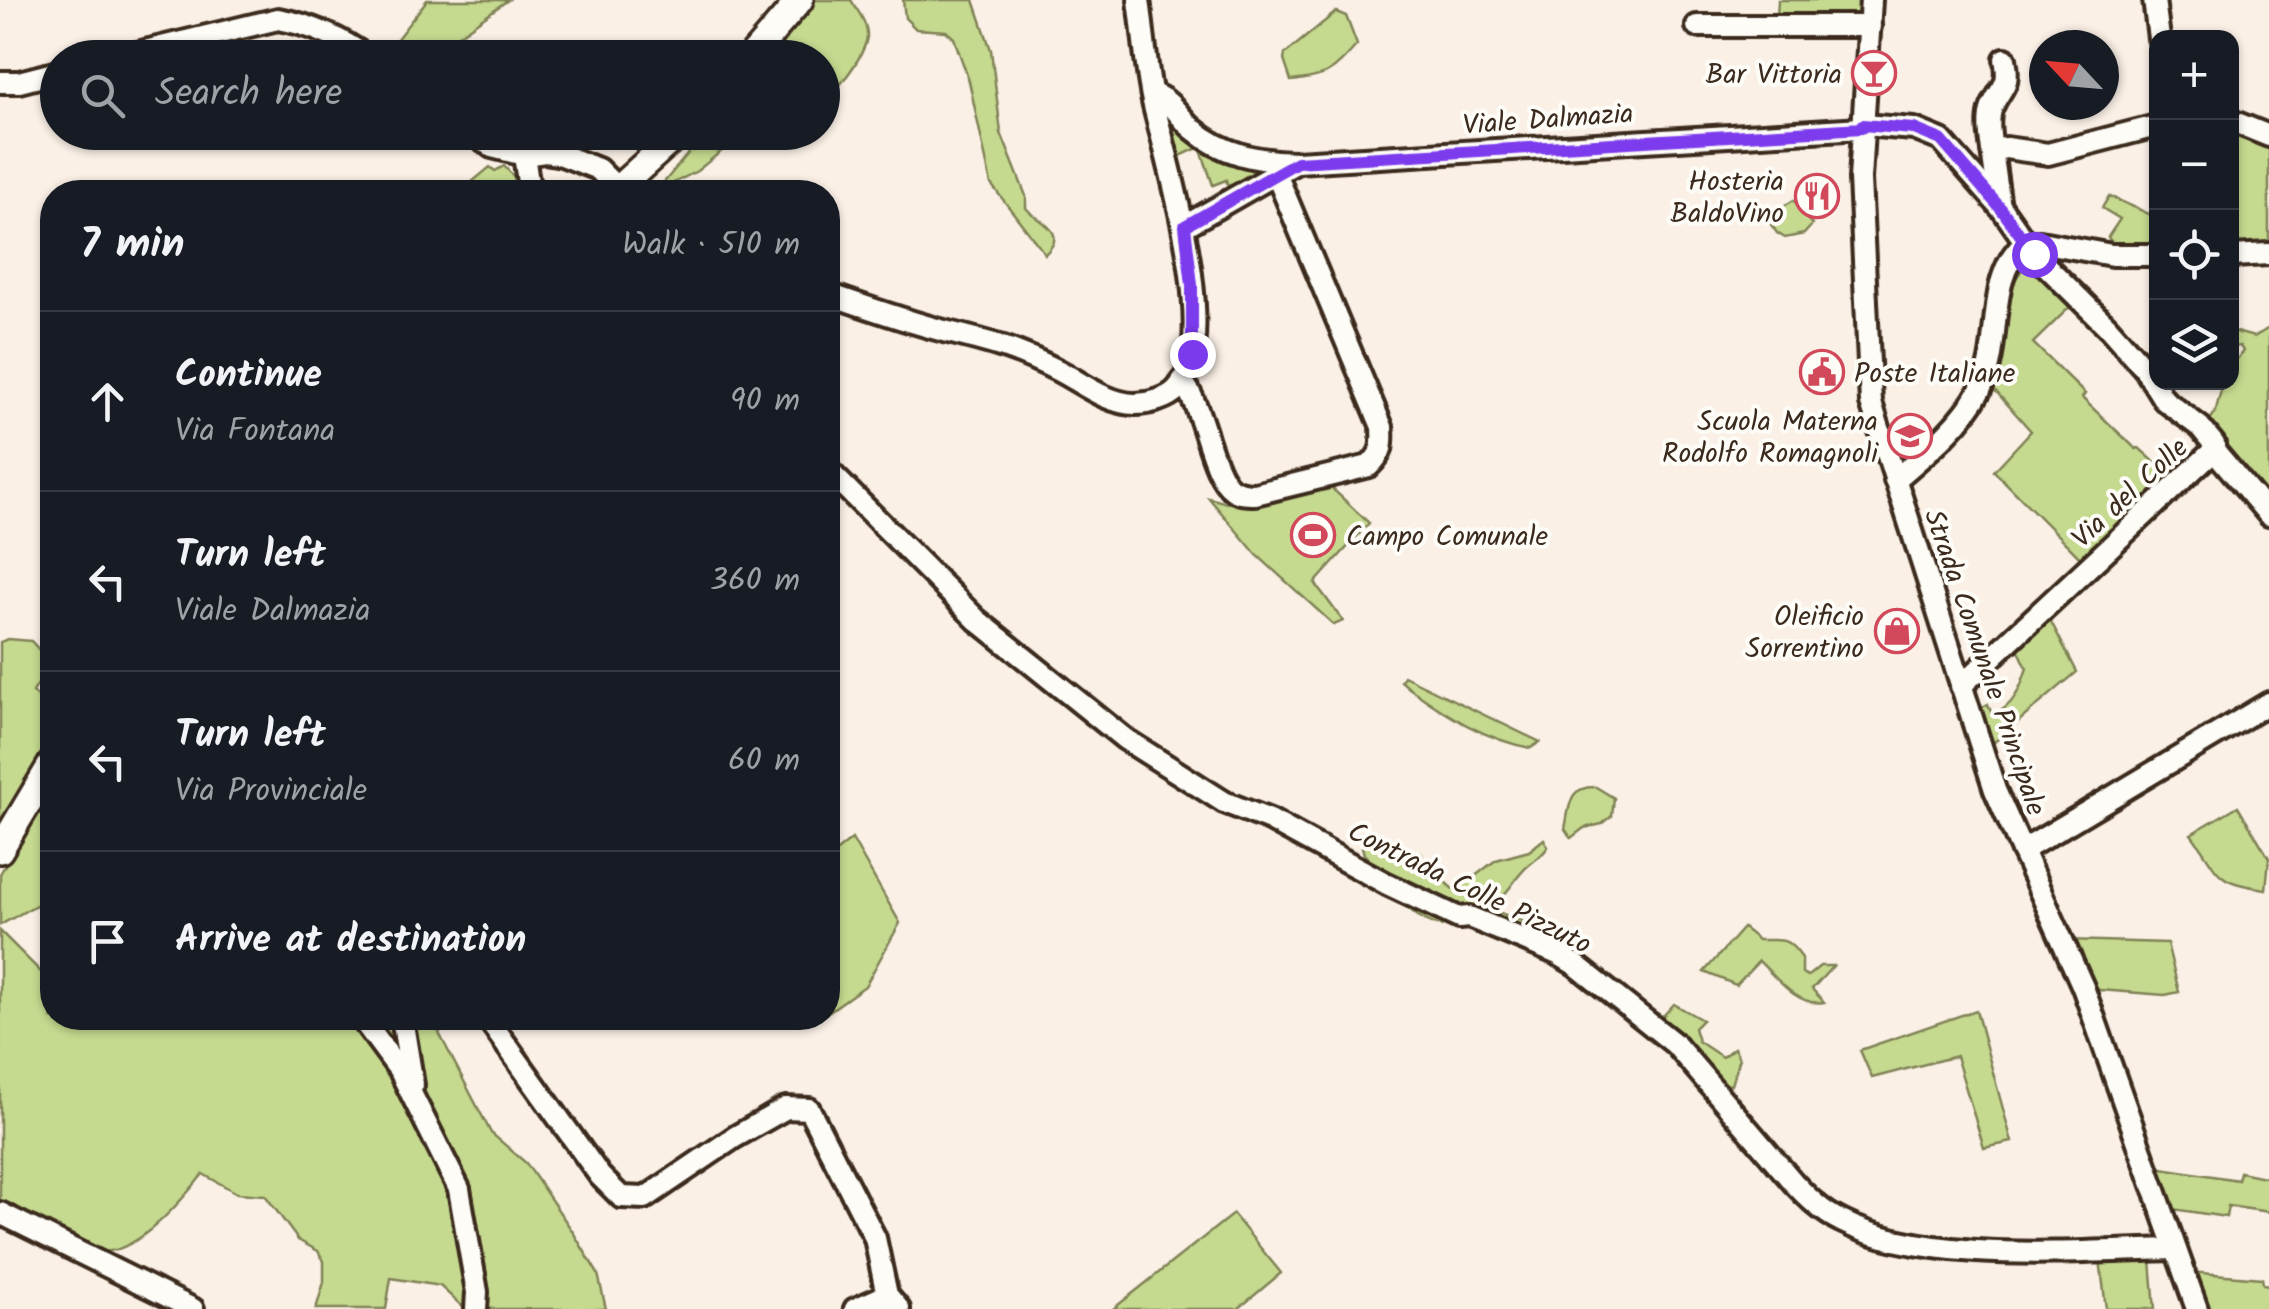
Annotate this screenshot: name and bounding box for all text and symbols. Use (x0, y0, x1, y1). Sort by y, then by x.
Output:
north arrow (2029, 30, 2119, 120)
map controls (2149, 30, 2239, 390)
button: + (2149, 30, 2239, 120)
search box (40, 40, 840, 150)
bar icon: Bar Vittoria (1851, 50, 1897, 96)
place label: Bar Vittoria (1706, 53, 1842, 98)
text: Search here (155, 65, 342, 125)
icon: search (75, 68, 130, 123)
street label: Viale Dalmazia (1461, 92, 1635, 149)
button: − (2149, 120, 2239, 210)
place label: Hosteria BaldoVino (1670, 160, 1784, 237)
restaurant icon: Hosteria BaldoVino (1794, 173, 1840, 219)
button: locate (2149, 210, 2239, 300)
text: 7 min (80, 212, 185, 279)
text: Walk · 510 m (622, 220, 800, 271)
route start (2012, 232, 2058, 278)
button: layers (2149, 300, 2239, 390)
route end (1170, 332, 1216, 378)
text: Continue (175, 346, 322, 406)
public building icon: Poste Italiane (1799, 349, 1845, 395)
place label: Poste Italiane (1854, 352, 2016, 397)
icon: ahead (80, 374, 135, 429)
text: 90 m (730, 376, 800, 427)
place label: Scuola Materna Rodolfo Romagnoli (1662, 400, 1879, 477)
text: Via Fontana (175, 406, 335, 457)
school or university icon: Scuola Materna Rodolfo Romagnoli (1887, 413, 1933, 459)
street label: Via del Colle (2062, 427, 2200, 560)
street label: Strada Comunale Principale (1910, 503, 2057, 823)
sports icon: Campo Comunale (1290, 512, 1336, 558)
place label: Campo Comunale (1346, 515, 1549, 560)
text: Turn left (175, 526, 326, 586)
icon: left (80, 554, 135, 609)
text: 360 m (710, 556, 800, 607)
text: Viale Dalmazia (175, 586, 370, 637)
place label: Oleificio Sorrentino (1745, 595, 1864, 672)
shop icon: Oleificio Sorrentino (1874, 608, 1920, 654)
text: Turn left (175, 706, 326, 766)
icon: left (80, 734, 135, 789)
text: 60 m (728, 736, 800, 787)
text: Via Provinciale (175, 766, 367, 817)
street label: Contrada Colle Pizzuto (1339, 811, 1599, 968)
text: Arrive at destination (175, 911, 526, 971)
icon: arrive (80, 914, 135, 969)

